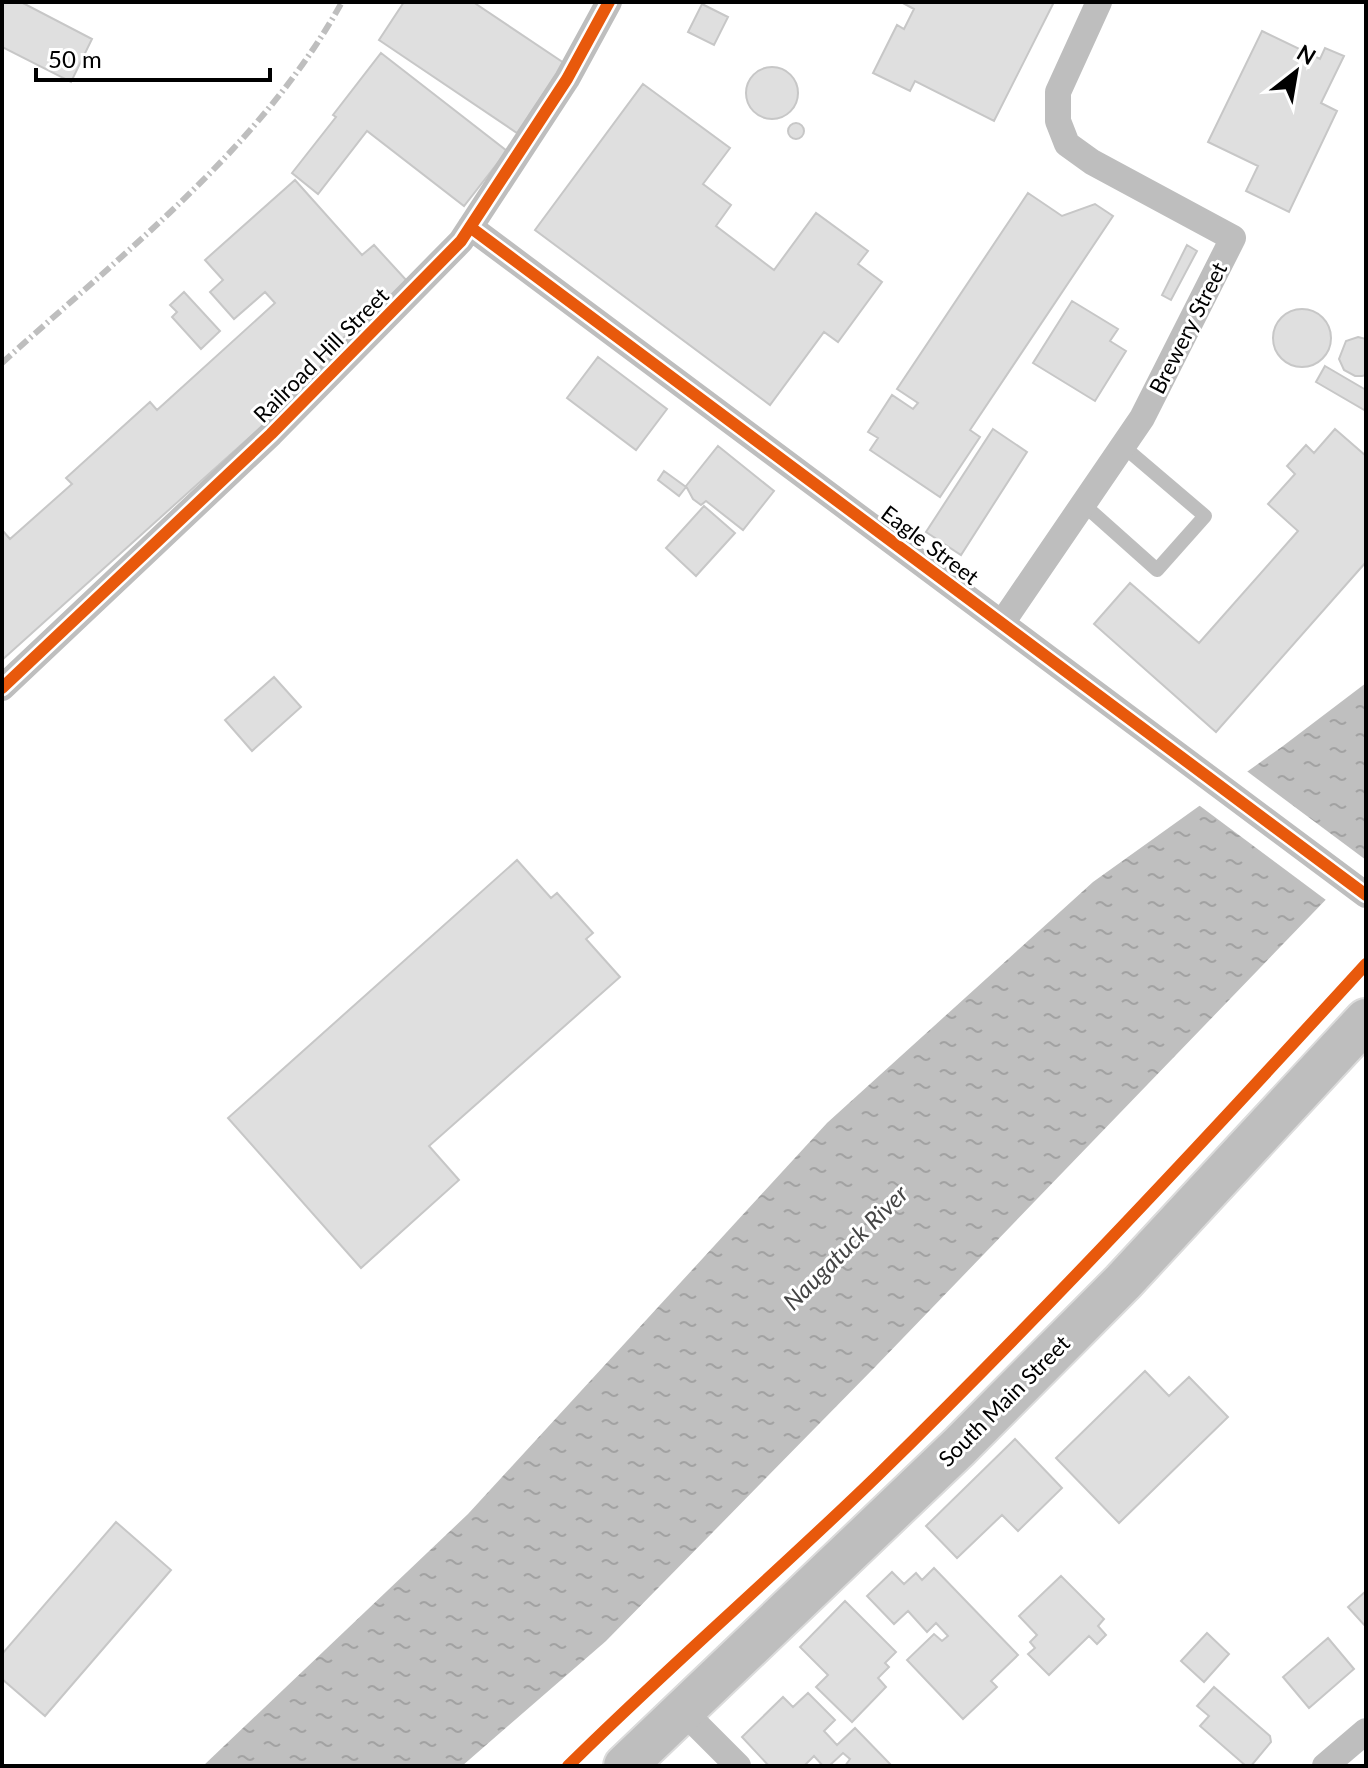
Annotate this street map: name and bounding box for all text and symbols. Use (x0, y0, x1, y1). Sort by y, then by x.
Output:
scale bar (36, 32, 270, 82)
north arrow (1256, 32, 1336, 112)
text: N (1292, 38, 1321, 70)
text: 50 m (48, 44, 102, 73)
street label: Brewery Street (1143, 257, 1232, 398)
street label: Railroad Hill Street (248, 281, 394, 428)
street label: Eagle Street (876, 499, 985, 590)
water label: Naugatuck River (777, 1178, 914, 1315)
street label: South Main Street (932, 1329, 1075, 1472)

